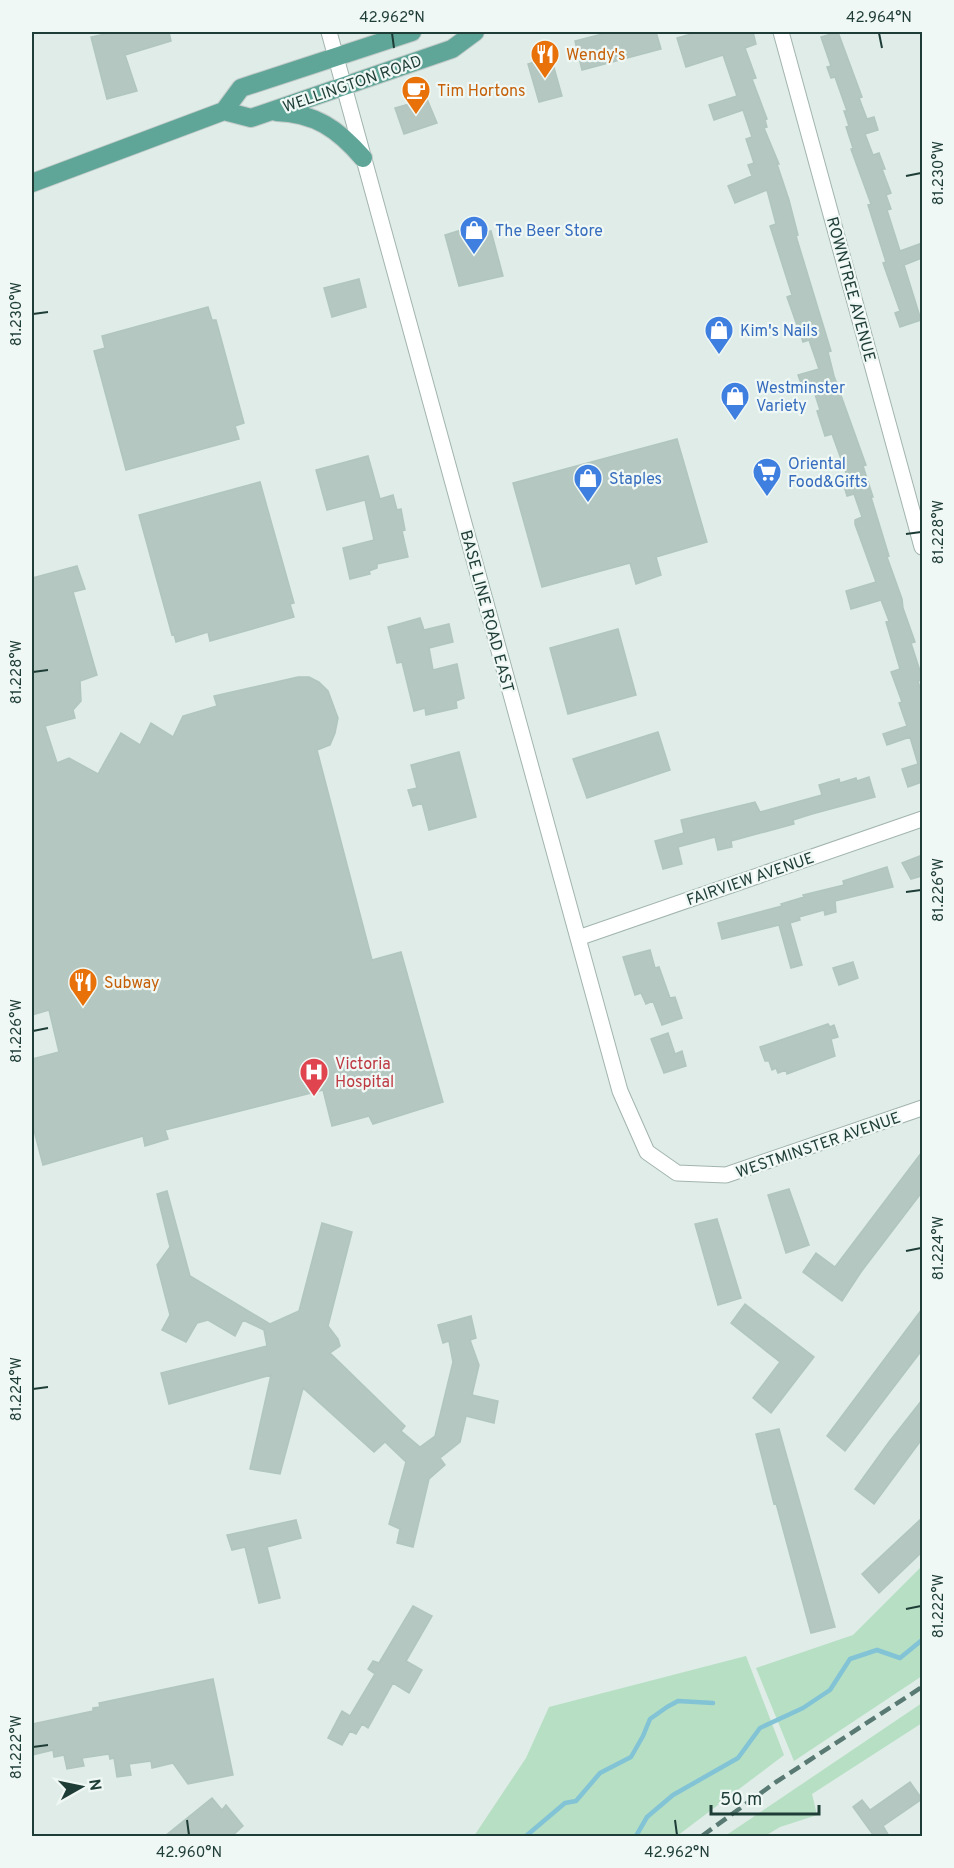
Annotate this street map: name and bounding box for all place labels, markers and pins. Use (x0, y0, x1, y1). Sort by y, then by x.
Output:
restaurant icon: Wendy's (529, 38, 561, 80)
place label: Wendy's (566, 46, 626, 66)
cafe icon: Tim Hortons (400, 74, 432, 116)
place label: Tim Hortons (437, 82, 526, 102)
shop icon: The Beer Store (458, 214, 490, 256)
place label: The Beer Store (495, 222, 603, 242)
shop icon: Kim's Nails (703, 314, 735, 356)
place label: Kim's Nails (740, 322, 818, 342)
place label: Westminster Variety (756, 379, 845, 417)
shop icon: Westminster Variety (719, 380, 751, 422)
place label: Oriental Food&Gifts (788, 455, 868, 493)
supermarket icon: Oriental Food&Gifts (751, 456, 783, 498)
shop icon: Staples (572, 462, 604, 504)
place label: Staples (609, 470, 662, 490)
restaurant icon: Subway (67, 966, 99, 1008)
place label: Subway (104, 974, 160, 994)
place label: Victoria Hospital (335, 1055, 394, 1093)
hospital icon: Victoria Hospital (298, 1056, 330, 1098)

